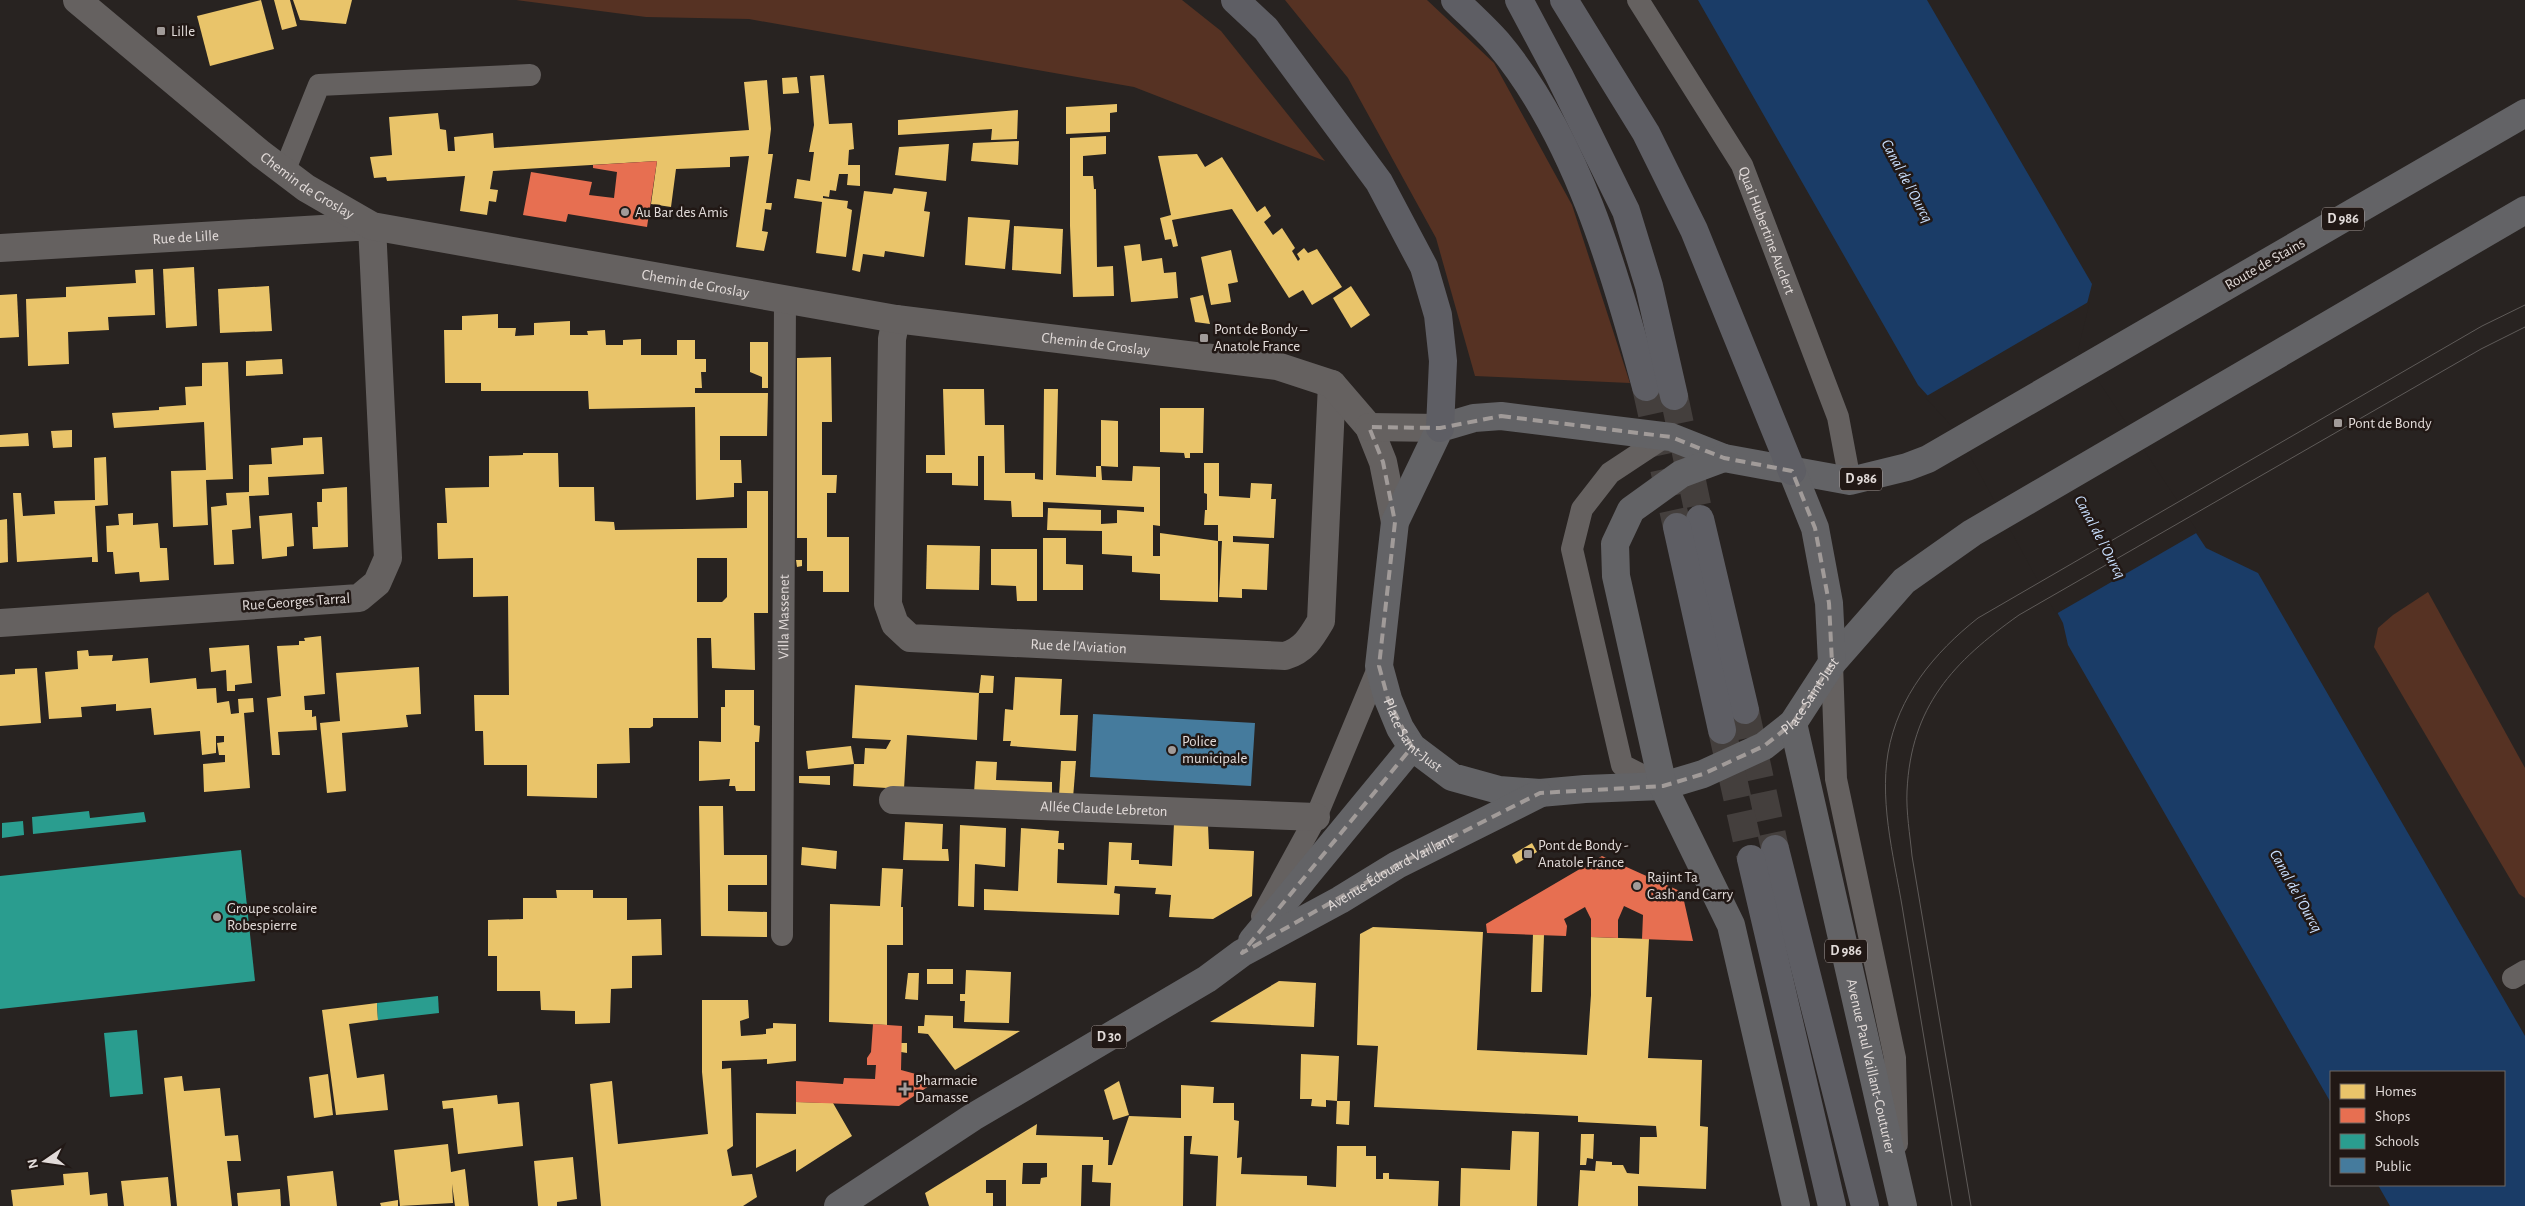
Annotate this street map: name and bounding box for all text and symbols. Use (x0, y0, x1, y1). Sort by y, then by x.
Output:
place label: Lille (171, 24, 195, 39)
marker: Lille (155, 25, 167, 37)
water label: Canal de l'Ourcq (1877, 137, 1936, 226)
street label: Chemin de Groslay (258, 149, 357, 222)
street label: Quai Hubertine Auclert (1736, 164, 1798, 296)
place label: Au Bar des Amis (635, 205, 728, 220)
marker: Au Bar des Amis (619, 206, 631, 218)
road number: D 986 (2322, 208, 2364, 230)
street label: Rue de Lille (152, 228, 219, 246)
street label: Route de Stains (2222, 235, 2308, 293)
street label: Chemin de Groslay (640, 266, 751, 300)
place label: Pont de Bondy – Anatole France (1214, 322, 1308, 354)
street label: Chemin de Groslay (1041, 330, 1151, 358)
marker: Pont de Bondy – Anatole France (1198, 332, 1210, 344)
place label: Pont de Bondy (2348, 416, 2432, 431)
marker: Pont de Bondy (2332, 417, 2344, 429)
road number: D 986 (1840, 468, 1882, 490)
water label: Canal de l'Ourcq (2070, 493, 2129, 582)
street label: Villa Massenet (776, 574, 791, 660)
street label: Rue Georges Tarral (241, 591, 351, 613)
street label: Rue de l'Aviation (1030, 636, 1127, 656)
street label: Place Saint-Just (1778, 654, 1841, 737)
street label: Place Saint-Just (1381, 696, 1445, 775)
place label: Police municipale (1182, 734, 1248, 766)
marker: Police municipale (1166, 744, 1178, 756)
street label: Allée Claude Lebreton (1040, 798, 1168, 819)
street label: Avenue Édouard Vaillant (1324, 830, 1456, 913)
place label: Pont de Bondy - Anatole France (1538, 838, 1629, 870)
water label: Canal de l'Ourcq (2266, 847, 2325, 936)
marker: Pont de Bondy - Anatole France (1522, 848, 1534, 860)
place label: Rajint Ta Cash and Carry (1647, 870, 1734, 902)
marker: Rajint Ta Cash and Carry (1631, 880, 1643, 892)
place label: Groupe scolaire Robespierre (227, 901, 317, 933)
marker: Groupe scolaire Robespierre (211, 911, 223, 923)
road number: D 986 (1825, 939, 1867, 962)
street label: Avenue Paul Vaillant-Couturier (1844, 977, 1898, 1155)
road number: D 30 (1092, 1026, 1126, 1048)
legend (2330, 1071, 2505, 1186)
place label: Pharmacie Damasse (915, 1073, 978, 1105)
marker: Pharmacie Damasse (899, 1083, 911, 1095)
text: Homes (2375, 1084, 2417, 1099)
text: Shops (2375, 1109, 2410, 1124)
text: Schools (2375, 1134, 2419, 1149)
north arrow (20, 1136, 70, 1186)
text: N (25, 1157, 41, 1170)
text: Public (2375, 1159, 2411, 1174)

